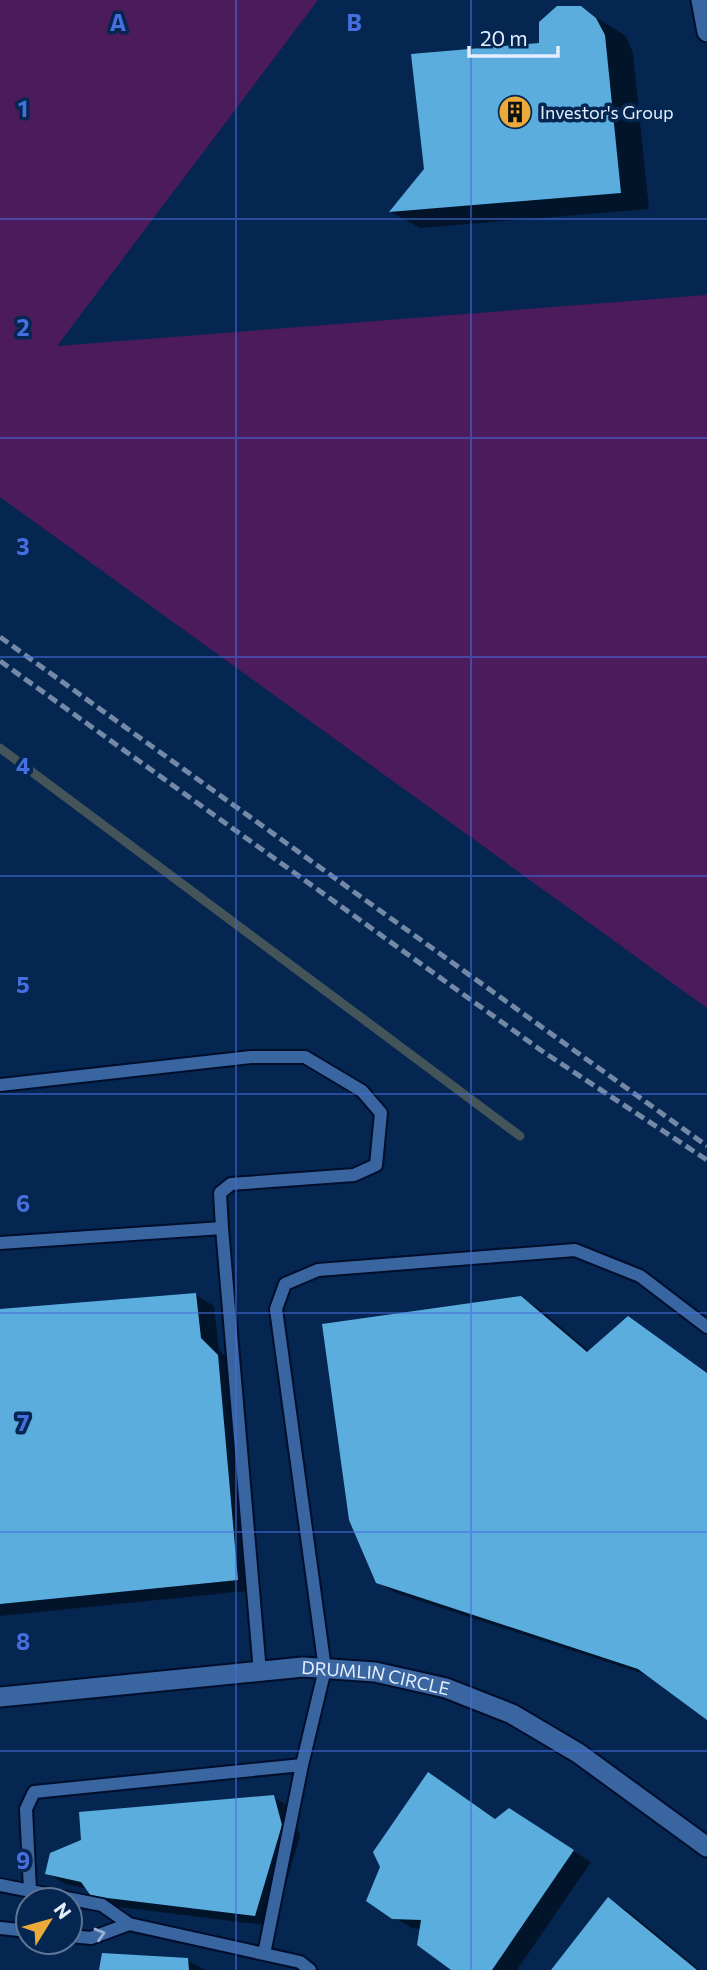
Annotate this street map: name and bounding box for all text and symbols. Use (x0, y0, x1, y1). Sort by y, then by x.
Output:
text: A (110, 8, 127, 36)
text: B (346, 8, 362, 36)
scale bar (469, 14, 558, 58)
text: 20 m (480, 25, 528, 50)
building icon: Investor's Group (496, 93, 534, 131)
text: 1 (18, 94, 28, 122)
place label: Investor's Group (540, 101, 674, 123)
text: 2 (16, 313, 30, 341)
text: 3 (16, 532, 30, 560)
text: 4 (16, 751, 30, 779)
text: 5 (16, 970, 30, 998)
text: 6 (16, 1189, 30, 1217)
text: 7 (17, 1408, 29, 1436)
text: 8 (16, 1627, 30, 1655)
street label: DRUMLIN CIRCLE (301, 1656, 452, 1700)
text: 9 (16, 1846, 30, 1874)
north arrow (14, 1886, 84, 1956)
text: N (49, 1898, 76, 1923)
one-way arrow (94, 1927, 106, 1942)

